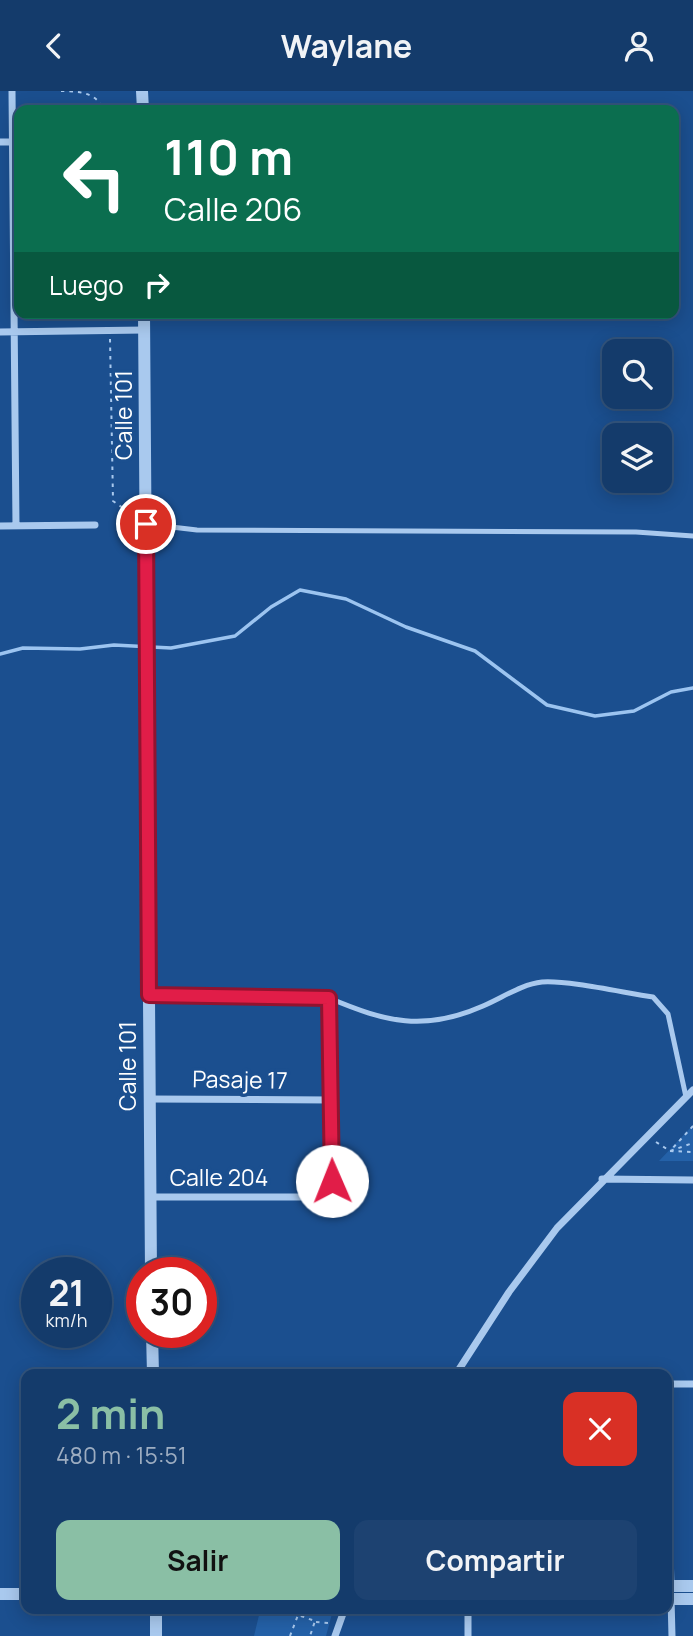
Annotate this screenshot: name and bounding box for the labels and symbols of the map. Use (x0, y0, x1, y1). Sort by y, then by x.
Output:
street label: Calle 101 (107, 370, 139, 460)
pin (116, 494, 176, 554)
street label: Calle 101 (111, 1021, 143, 1111)
street label: Pasaje 17 (192, 1062, 288, 1096)
position arrow (295, 1144, 369, 1218)
street label: Calle 204 (170, 1161, 268, 1193)
speed limit sign: 30 (126, 1257, 217, 1348)

